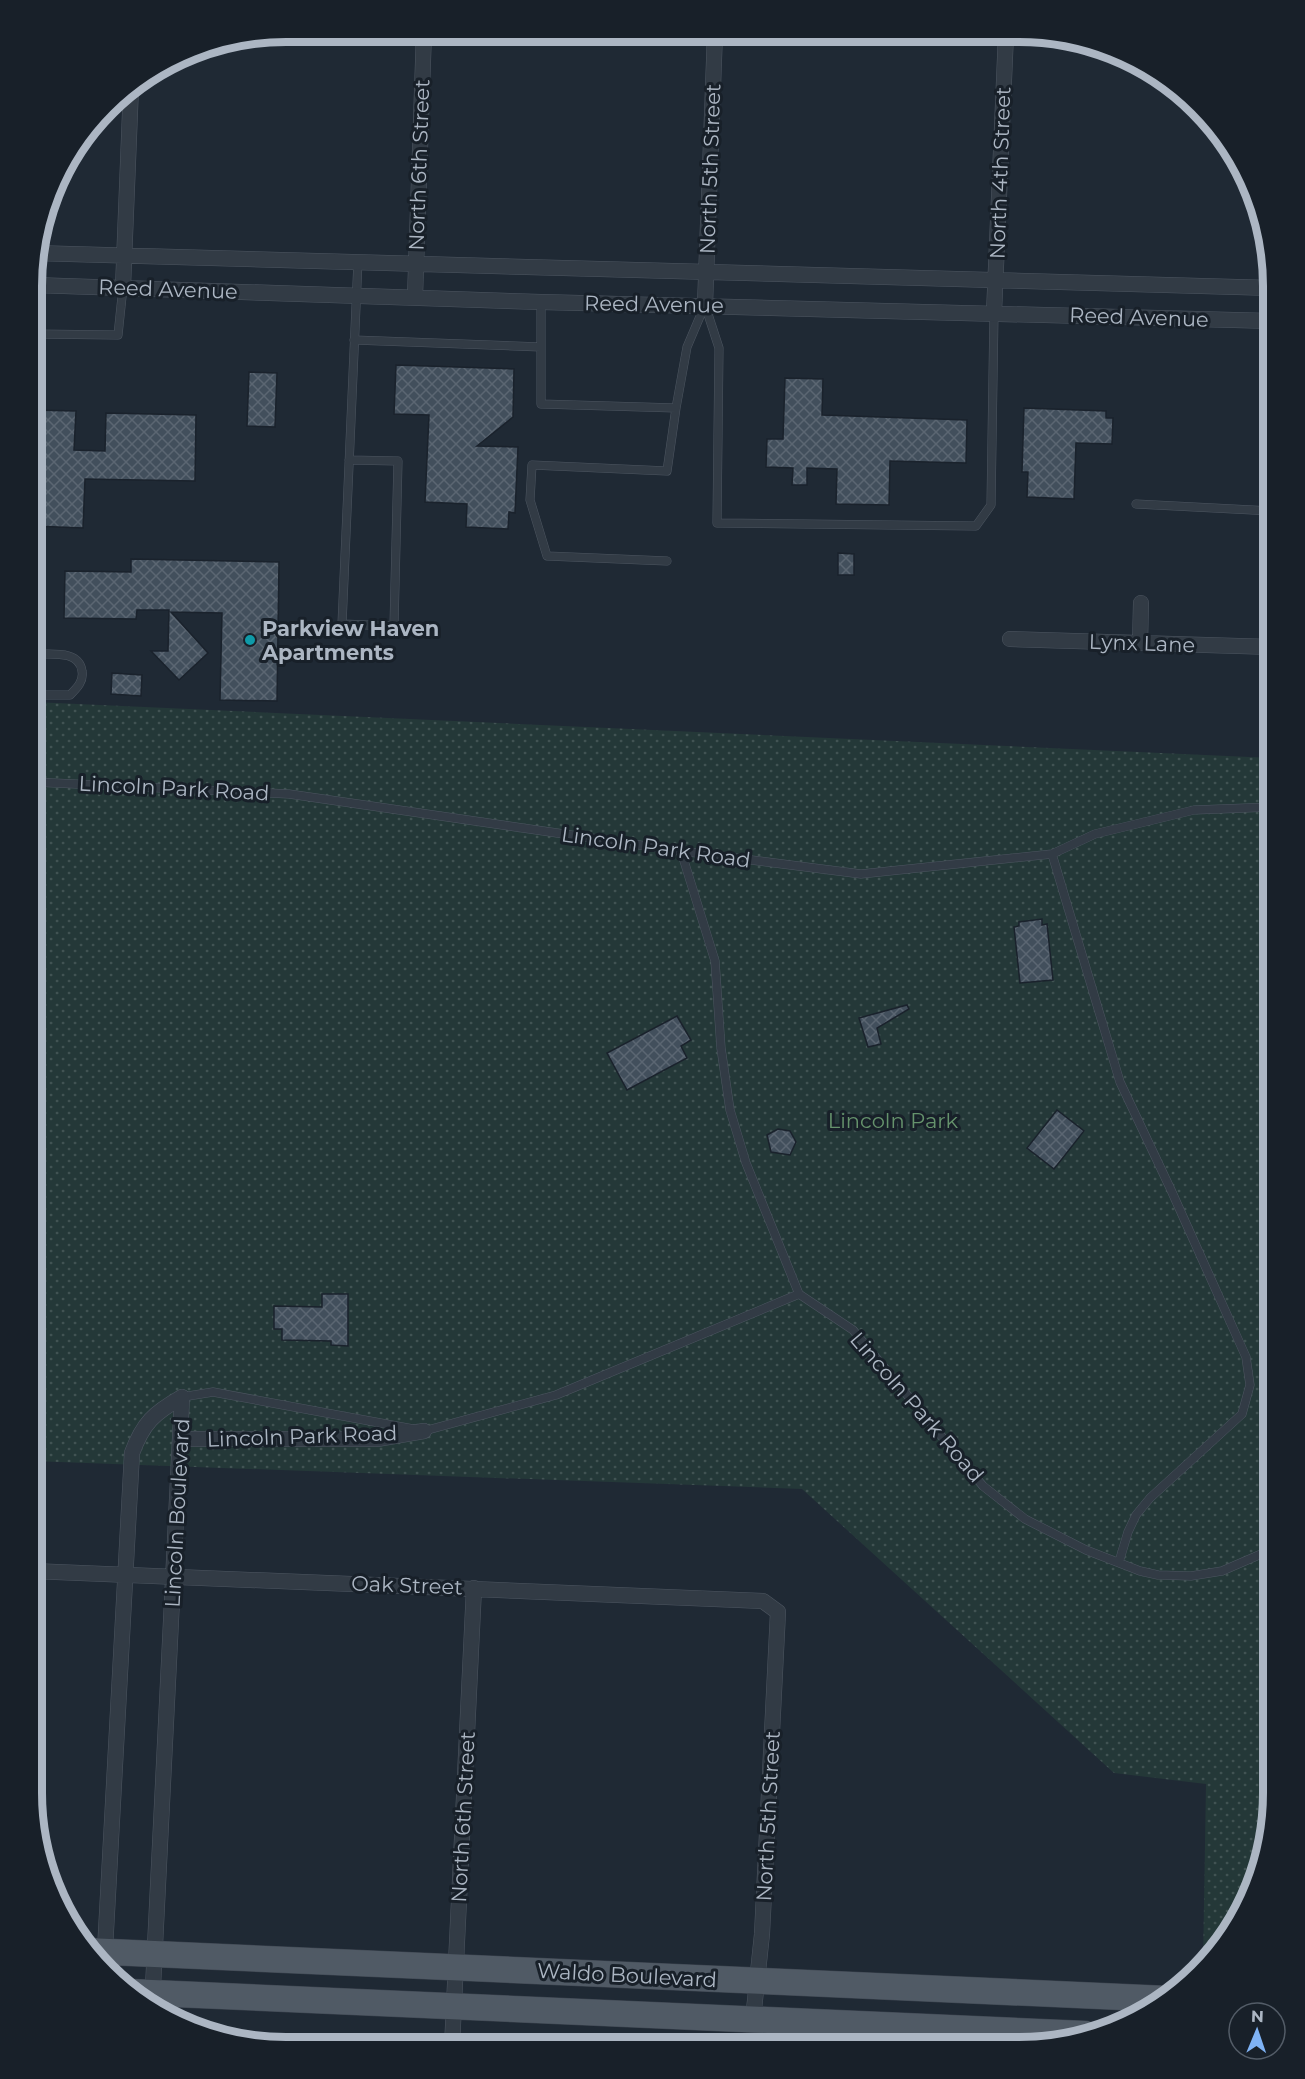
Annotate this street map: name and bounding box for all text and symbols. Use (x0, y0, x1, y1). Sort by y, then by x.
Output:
street label: North 6th Street (404, 79, 434, 251)
street label: North 5th Street (695, 83, 725, 255)
street label: North 4th Street (984, 86, 1016, 260)
street label: Reed Avenue (98, 274, 238, 304)
street label: Reed Avenue (584, 290, 724, 318)
street label: Reed Avenue (1069, 302, 1209, 332)
place label: Parkview Haven Apartments (261, 616, 439, 665)
street label: Lynx Lane (1088, 629, 1196, 657)
marker: Parkview Haven Apartments (243, 633, 257, 647)
street label: Lincoln Park Road (78, 771, 270, 805)
street label: Lincoln Park Road (560, 821, 752, 873)
park label: Lincoln Park (828, 1108, 959, 1133)
street label: Lincoln Park Road (845, 1327, 989, 1487)
street label: Lincoln Boulevard (160, 1418, 194, 1608)
street label: Lincoln Park Road (206, 1420, 398, 1452)
street label: Oak Street (351, 1571, 463, 1599)
street label: North 5th Street (751, 1730, 785, 1902)
street label: North 6th Street (446, 1731, 480, 1903)
street label: Waldo Boulevard (536, 1958, 718, 1992)
north arrow (1227, 2001, 1287, 2061)
text: N (1251, 2007, 1264, 2026)

